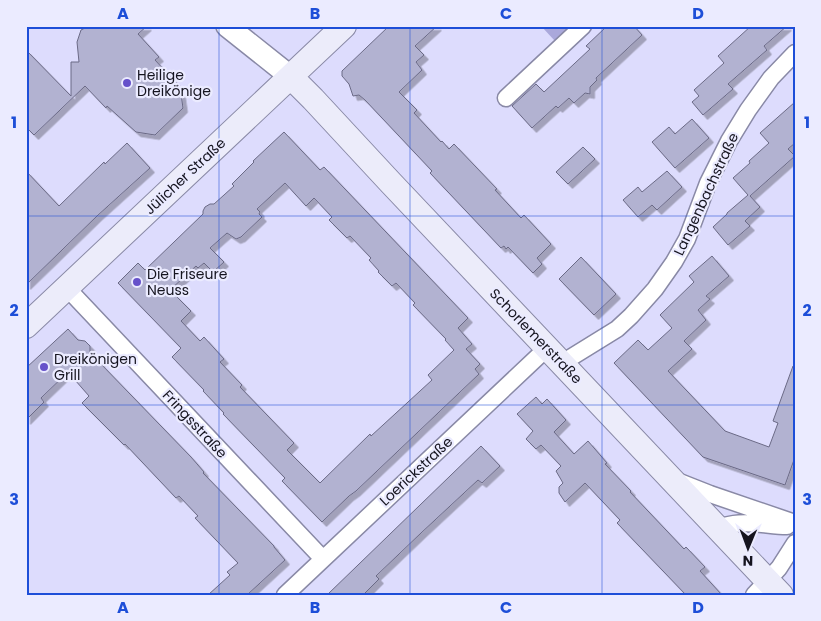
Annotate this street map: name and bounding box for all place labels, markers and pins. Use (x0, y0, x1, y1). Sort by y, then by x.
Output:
place label: Heilige Dreikönige (137, 65, 211, 101)
marker: Heilige Dreikönige (121, 77, 133, 89)
place label: Die Friseure Neuss (147, 264, 228, 300)
marker: Die Friseure Neuss (131, 276, 143, 288)
place label: Dreikönigen Grill (54, 349, 137, 385)
marker: Dreikönigen Grill (38, 361, 50, 373)

